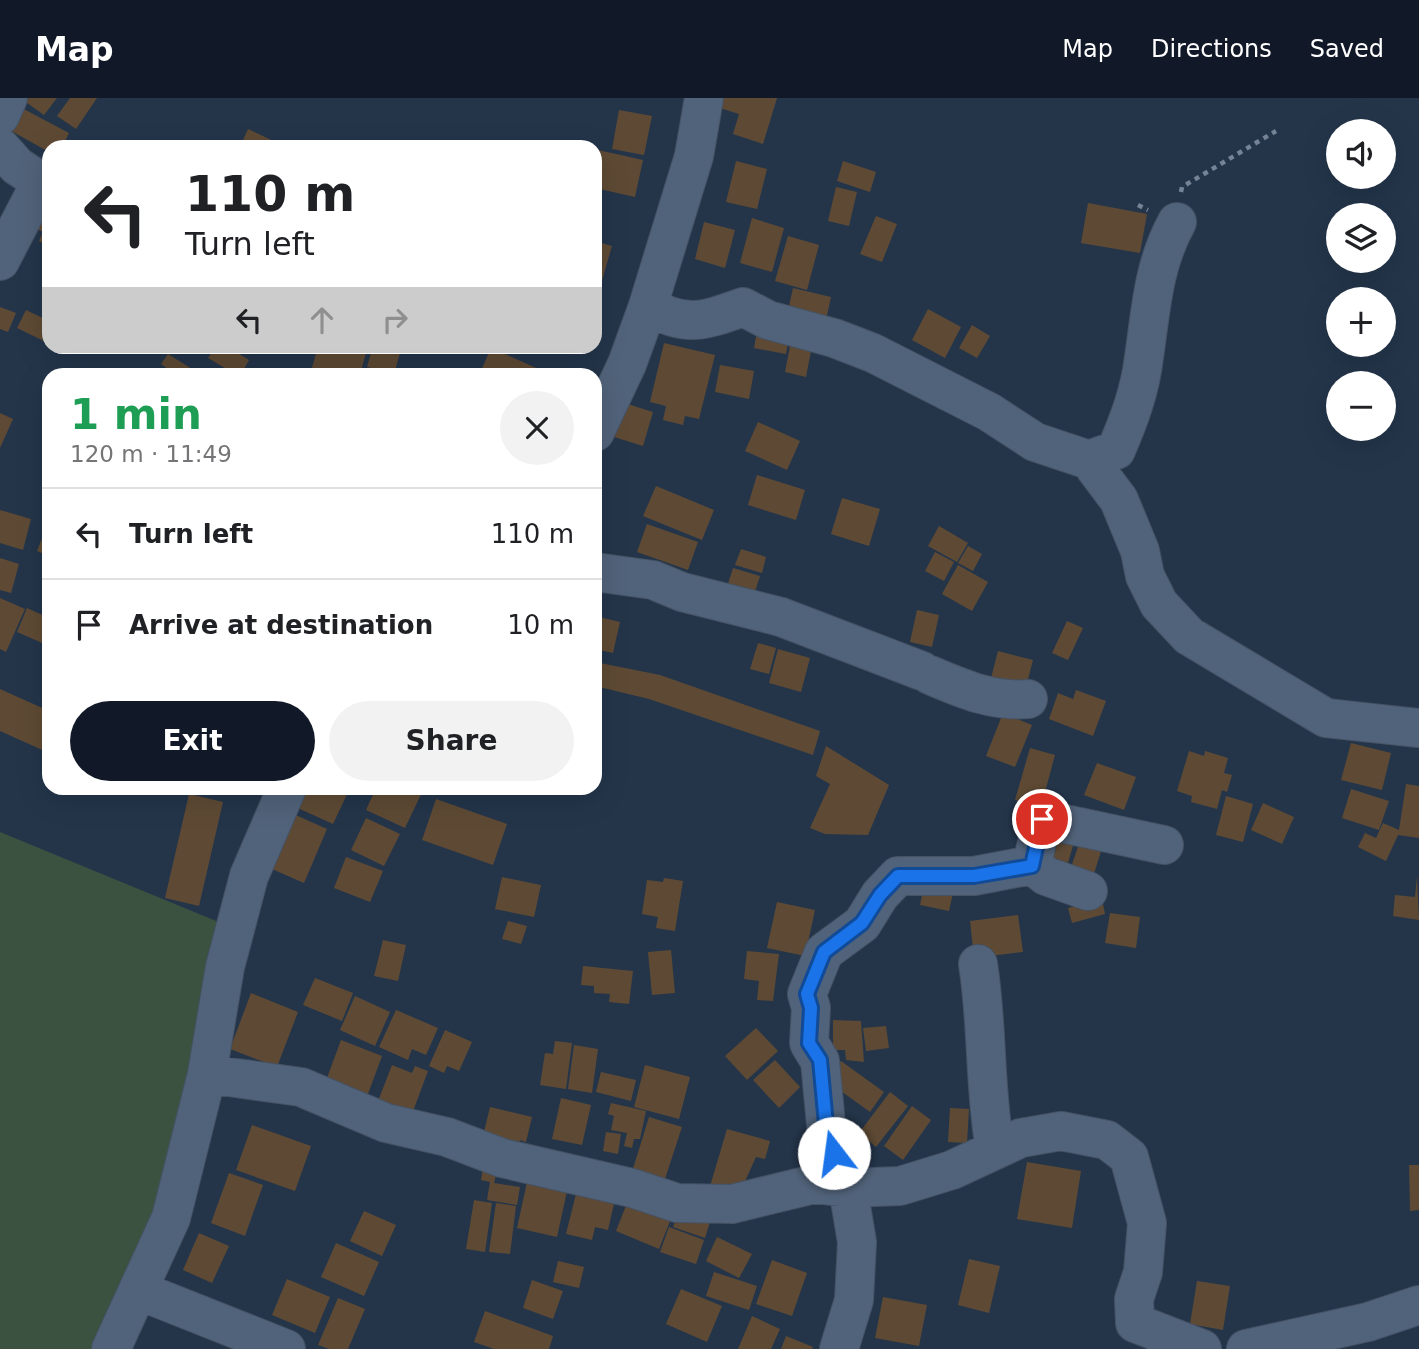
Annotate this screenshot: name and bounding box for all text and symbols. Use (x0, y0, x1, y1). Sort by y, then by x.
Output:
text: Map (35, 30, 114, 69)
text: Map (1062, 35, 1113, 63)
text: Directions (1151, 35, 1272, 63)
text: Saved (1310, 35, 1384, 63)
map controls (1326, 119, 1396, 441)
button: sound (1326, 119, 1396, 189)
text: 110 m (185, 166, 355, 223)
icon: left (70, 168, 161, 259)
button: layers (1326, 203, 1396, 273)
text: Turn left (185, 225, 315, 263)
button: + (1326, 287, 1396, 357)
icon: left (230, 301, 268, 339)
icon: ahead (303, 301, 341, 339)
icon: right (376, 301, 414, 339)
button: − (1326, 371, 1396, 441)
text: 1 min (70, 390, 202, 439)
button: close (500, 391, 574, 465)
text: 120 m · 11:49 (70, 441, 232, 467)
icon: left (70, 515, 108, 553)
text: Turn left (129, 519, 253, 549)
text: 110 m (491, 519, 574, 549)
icon: arrive (70, 606, 108, 644)
text: Arrive at destination (129, 610, 433, 640)
text: 10 m (507, 610, 574, 640)
button: Exit (70, 701, 315, 781)
button: Share (329, 701, 574, 781)
pin (1012, 789, 1072, 849)
icon: arrive (1023, 800, 1061, 838)
position arrow (797, 1116, 871, 1190)

